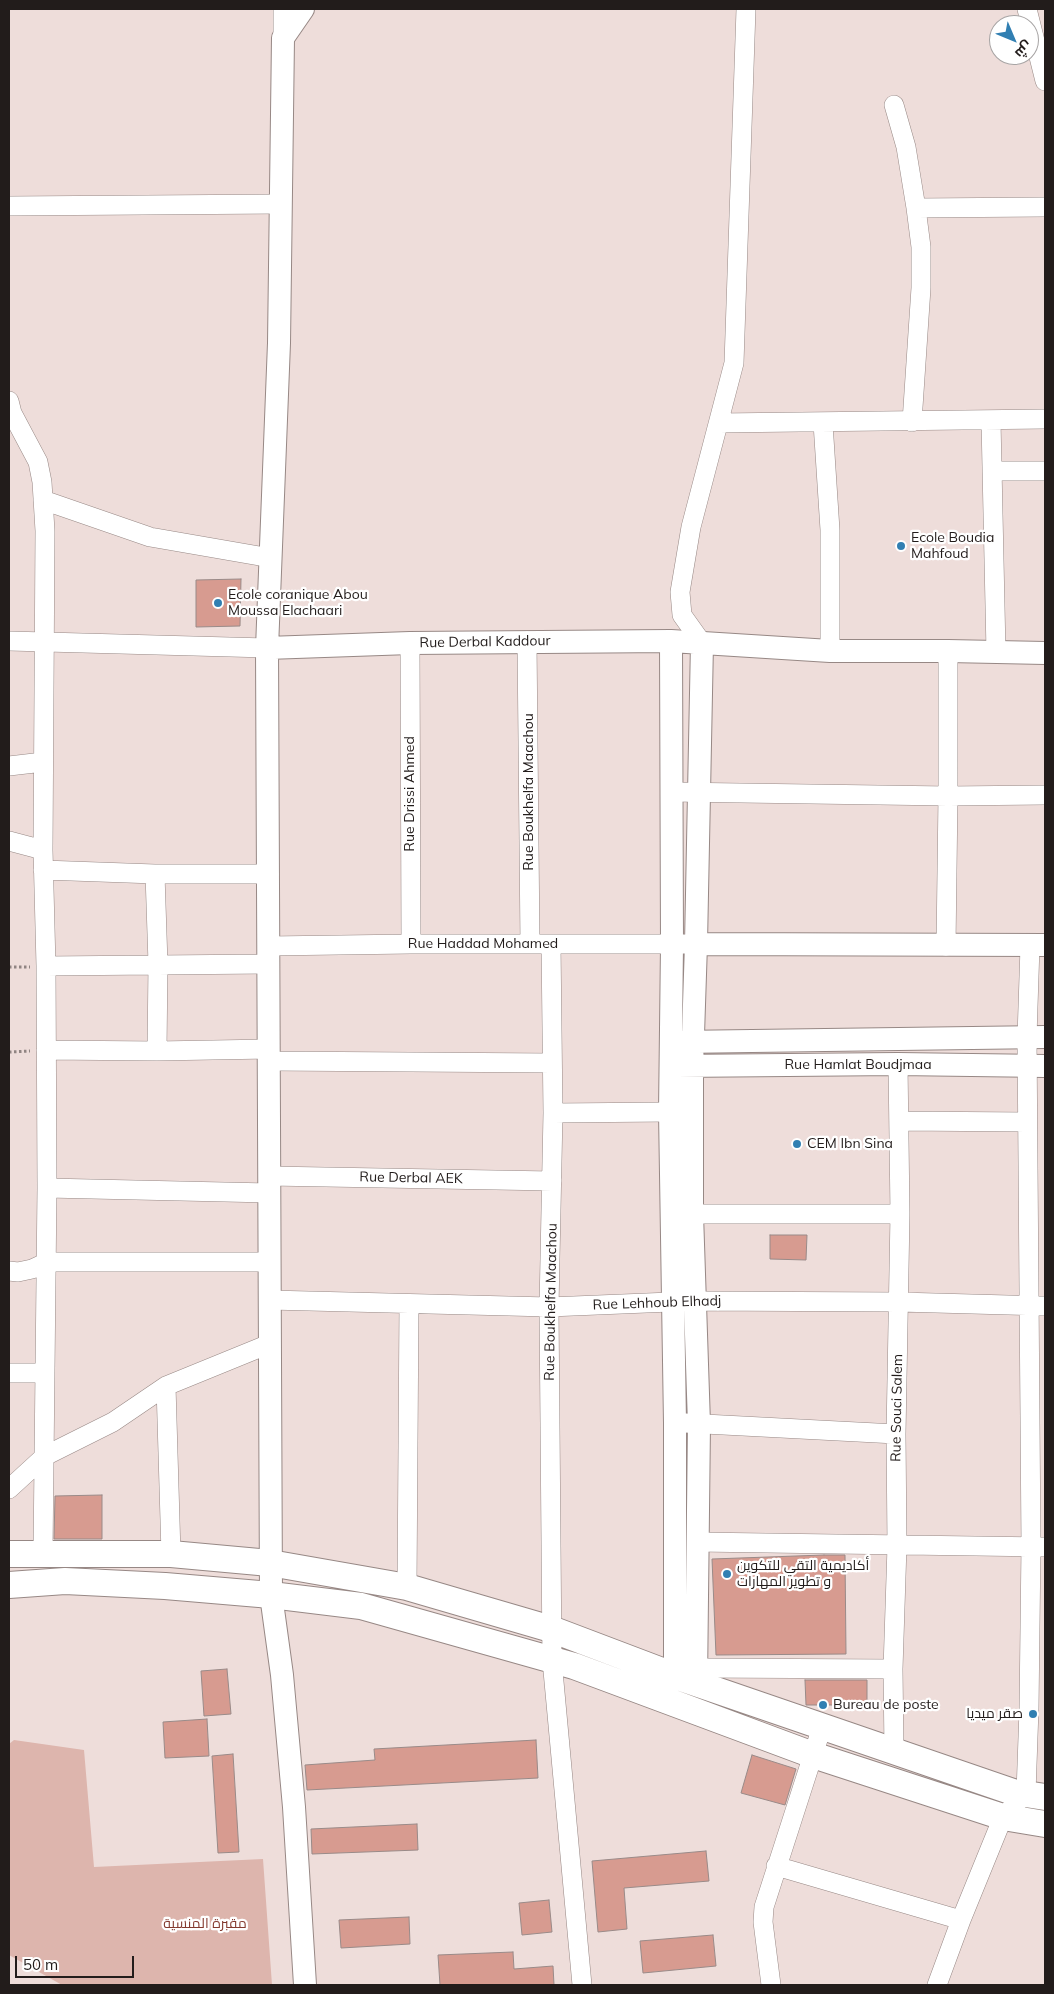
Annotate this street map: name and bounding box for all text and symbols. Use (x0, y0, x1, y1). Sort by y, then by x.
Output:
north arrow (989, 15, 1039, 65)
text: ش (1011, 37, 1037, 63)
place label: Ecole Boudia Mahfoud (911, 530, 994, 562)
marker: Ecole Boudia Mahfoud (895, 540, 907, 552)
place label: Ecole coranique Abou Moussa Elachaari (228, 587, 368, 620)
marker: Ecole coranique Abou Moussa Elachaari (212, 597, 224, 609)
street label: Rue Derbal Kaddour (419, 632, 551, 652)
street label: Rue Boukhelfa Maachou (521, 713, 537, 871)
street label: Rue Drissi Ahmed (402, 736, 418, 852)
street label: Rue Haddad Mohamed (408, 936, 558, 952)
street label: Rue Hamlat Boudjmaa (784, 1057, 932, 1073)
place label: CEM Ibn Sina (807, 1136, 893, 1152)
marker: CEM Ibn Sina (791, 1138, 803, 1150)
street label: Rue Derbal AEK (359, 1169, 463, 1187)
street label: Rue Boukhelfa Maachou (541, 1223, 561, 1381)
street label: Rue Lehhoub Elhadj (592, 1292, 722, 1314)
street label: Rue Souci Salem (888, 1354, 906, 1462)
place label: أكاديمية التقي للتكوين و تطوير المهارات (737, 1558, 869, 1590)
marker: أكاديمية التقي للتكوين و تطوير المهارات (721, 1568, 733, 1580)
place label: Bureau de poste (833, 1697, 939, 1713)
marker: Bureau de poste (817, 1699, 829, 1711)
place label: صقر ميديا (966, 1706, 1023, 1722)
marker: صقر ميديا (1027, 1708, 1039, 1720)
park label: مقبرة المنسية (163, 1916, 247, 1932)
scale bar (18, 1946, 136, 1978)
text: 50 m (23, 1955, 58, 1974)

